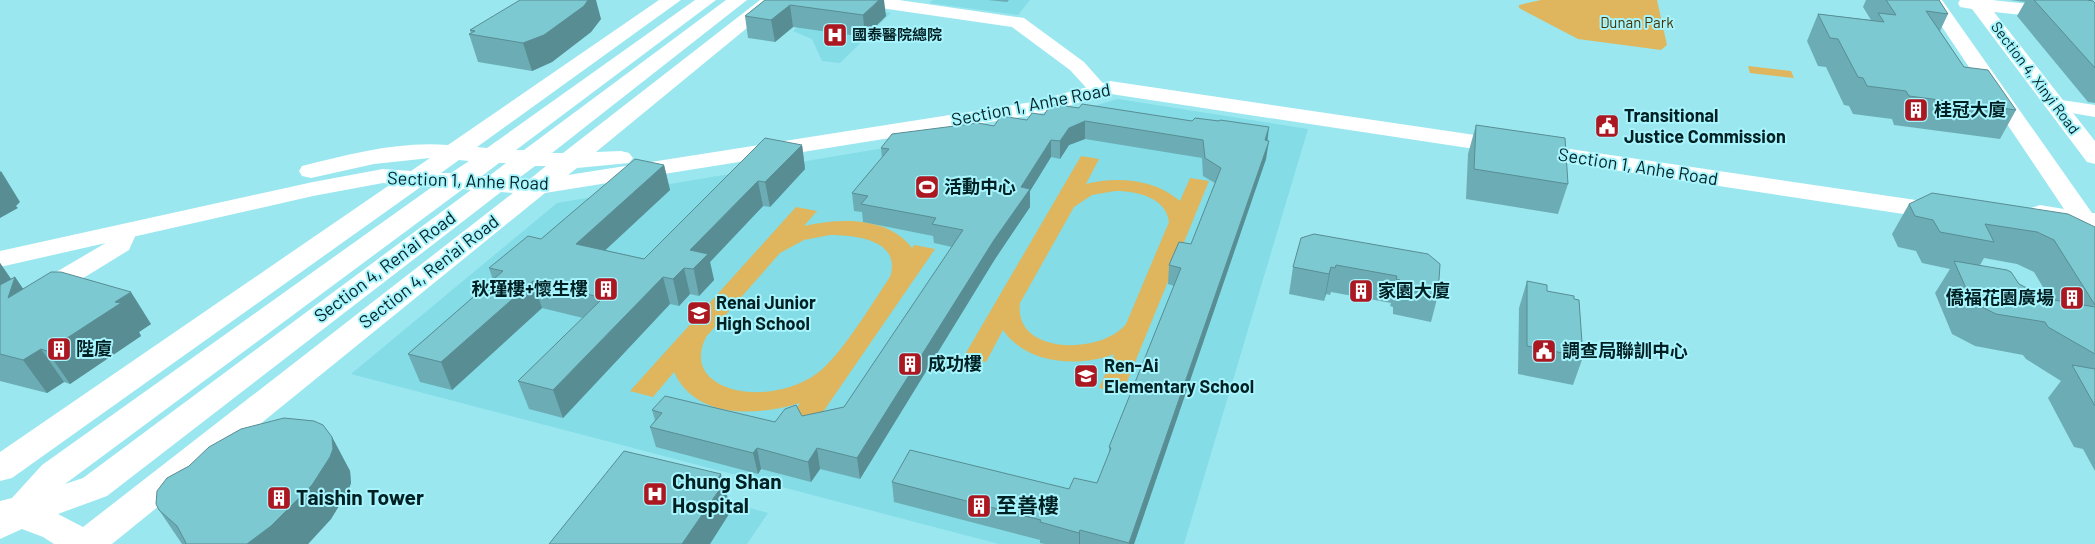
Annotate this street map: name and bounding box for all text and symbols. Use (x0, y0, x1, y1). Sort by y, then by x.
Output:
park label: Dunan Park (1600, 13, 1674, 31)
street label: Section 4, Xinyi Road (1988, 18, 2084, 137)
hospital icon: 國泰醫院總院 (822, 22, 848, 48)
place label: 國泰醫院總院 (852, 25, 942, 43)
street label: Section 1, Anhe Road (949, 78, 1112, 130)
building icon: 桂冠大廈 (1903, 97, 1929, 123)
place label: 桂冠大廈 (1934, 98, 2006, 120)
place label: Transitional Justice Commission (1624, 104, 1786, 147)
public building icon: Transitional Justice Commission (1594, 113, 1620, 139)
street label: Section 1, Anhe Road (1557, 143, 1720, 190)
street label: Section 1, Anhe Road (387, 166, 549, 194)
sports icon: 活動中心 (914, 174, 940, 200)
place label: 活動中心 (944, 175, 1016, 197)
street label: Section 4, Ren’ai Road (309, 206, 459, 327)
street label: Section 4, Ren'ai Road (354, 210, 503, 333)
building icon: 秋瑾樓+懷生樓 (593, 276, 619, 302)
place label: 秋瑾樓+懷生樓 (471, 277, 588, 299)
building icon: 家園大廈 (1348, 278, 1374, 304)
place label: 家園大廈 (1378, 279, 1450, 301)
building icon: 僑福花園廣場 (2059, 285, 2085, 311)
place label: 僑福花園廣場 (1945, 286, 2054, 308)
place label: Renai Junior High School (716, 291, 816, 334)
school or university icon: Renai Junior High School (686, 300, 712, 326)
building icon: 陛廈 (46, 336, 72, 362)
place label: 陛廈 (76, 337, 112, 359)
public building icon: 調查局聯訓中心 (1531, 338, 1557, 364)
place label: 調查局聯訓中心 (1562, 339, 1688, 361)
building icon: 成功樓 (897, 351, 923, 377)
place label: 成功樓 (928, 352, 982, 374)
place label: Ren-Ai Elementary School (1104, 354, 1254, 397)
school or university icon: Ren-Ai Elementary School (1073, 363, 1099, 389)
place label: Chung Shan Hospital (672, 468, 782, 517)
hospital icon: Chung Shan Hospital (642, 481, 668, 507)
place label: Taishin Tower (296, 484, 424, 509)
building icon: Taishin Tower (266, 485, 292, 511)
place label: 至善樓 (996, 492, 1059, 517)
building icon: 至善樓 (966, 493, 992, 519)

